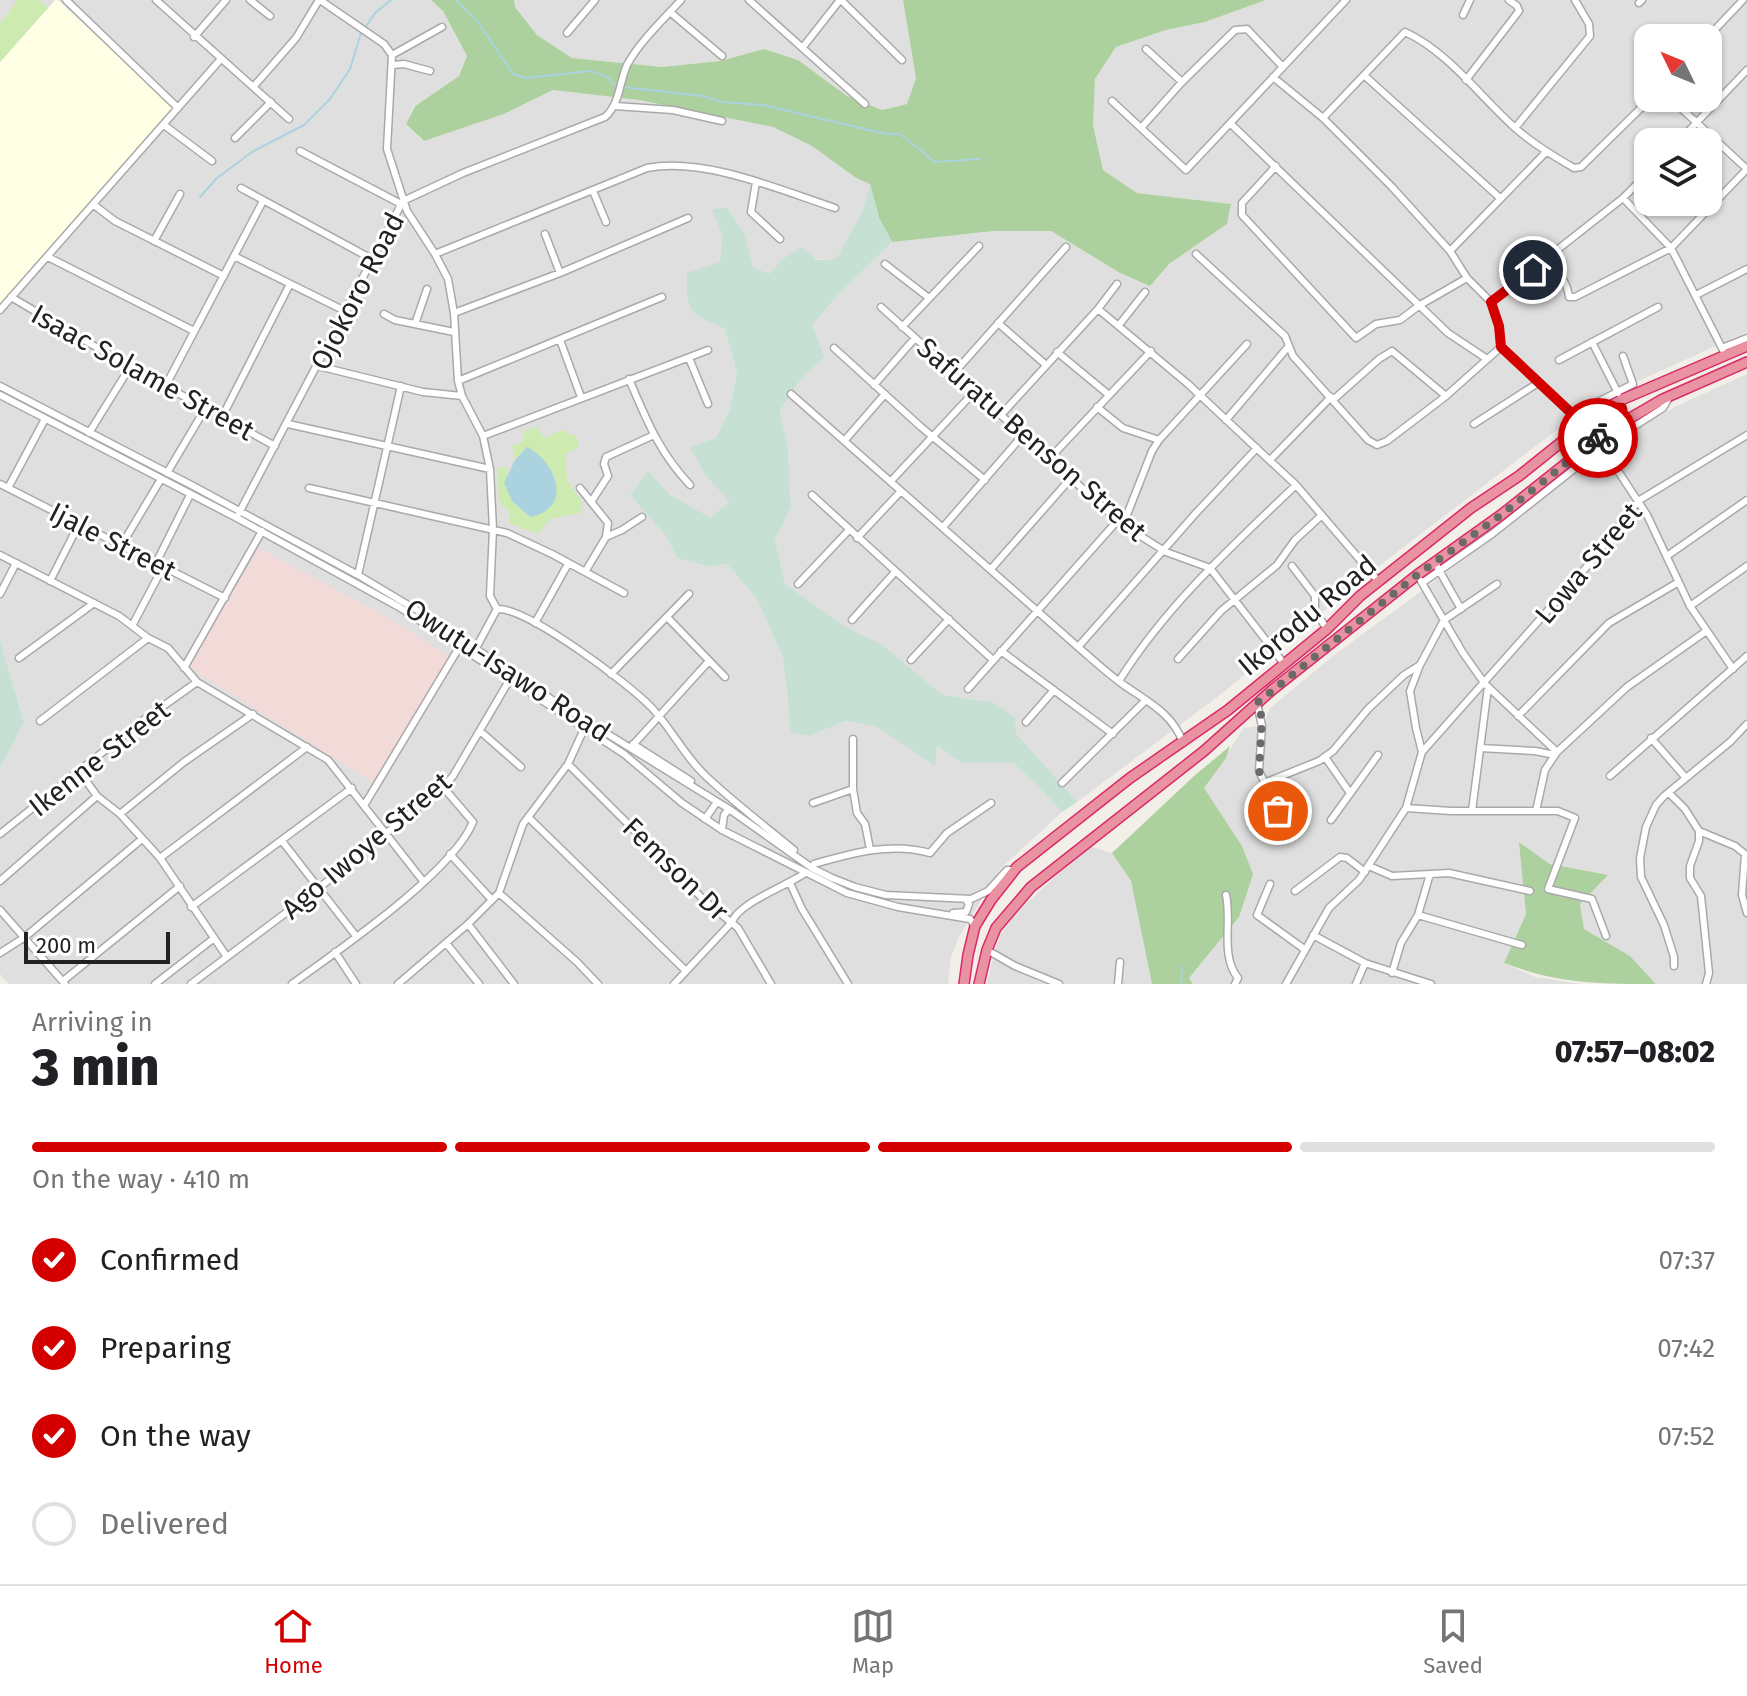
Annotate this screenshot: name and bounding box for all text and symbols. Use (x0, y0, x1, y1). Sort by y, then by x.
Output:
north arrow (1634, 24, 1722, 112)
map controls (1634, 24, 1722, 216)
button: layers (1634, 128, 1722, 216)
street label: Ojokoro Road (304, 207, 411, 375)
pin (1499, 236, 1567, 304)
icon: home (1511, 248, 1555, 292)
street label: Isaac Solame Street (26, 297, 261, 448)
street label: Safuratu Benson Street (910, 331, 1154, 549)
courier (1558, 398, 1638, 478)
icon: bike (1576, 416, 1620, 460)
street label: Ijale Street (44, 495, 182, 588)
street label: Lowa Street (1528, 495, 1649, 631)
street label: Ikorodu Road (1232, 548, 1383, 683)
street label: Owutu-Isawo Road (399, 592, 617, 749)
street label: Ikenne Street (23, 693, 177, 823)
street label: Ago Iwoye Street (275, 764, 458, 926)
pin (1244, 777, 1312, 845)
icon: bag (1256, 789, 1300, 833)
street label: Femson Dr (616, 811, 735, 928)
scale bar (24, 928, 170, 964)
text: 200 m (36, 932, 96, 959)
text: Arriving in (32, 1007, 153, 1038)
text: 07:57–08:02 (1555, 1034, 1715, 1070)
text: 3 min (32, 1036, 160, 1099)
text: On the way · 410 m (32, 1164, 250, 1195)
icon: check (32, 1238, 76, 1282)
text: Confirmed (100, 1242, 240, 1278)
text: 07:37 (1659, 1245, 1715, 1276)
icon: check (32, 1326, 76, 1370)
text: Preparing (100, 1330, 231, 1366)
text: 07:42 (1657, 1333, 1715, 1364)
icon: check (32, 1414, 76, 1458)
text: On the way (100, 1418, 251, 1454)
text: 07:52 (1658, 1421, 1715, 1452)
text: Delivered (100, 1506, 229, 1542)
tab: Home (264, 1604, 323, 1679)
tab: Map (851, 1604, 895, 1679)
tab: Saved (1423, 1604, 1483, 1679)

